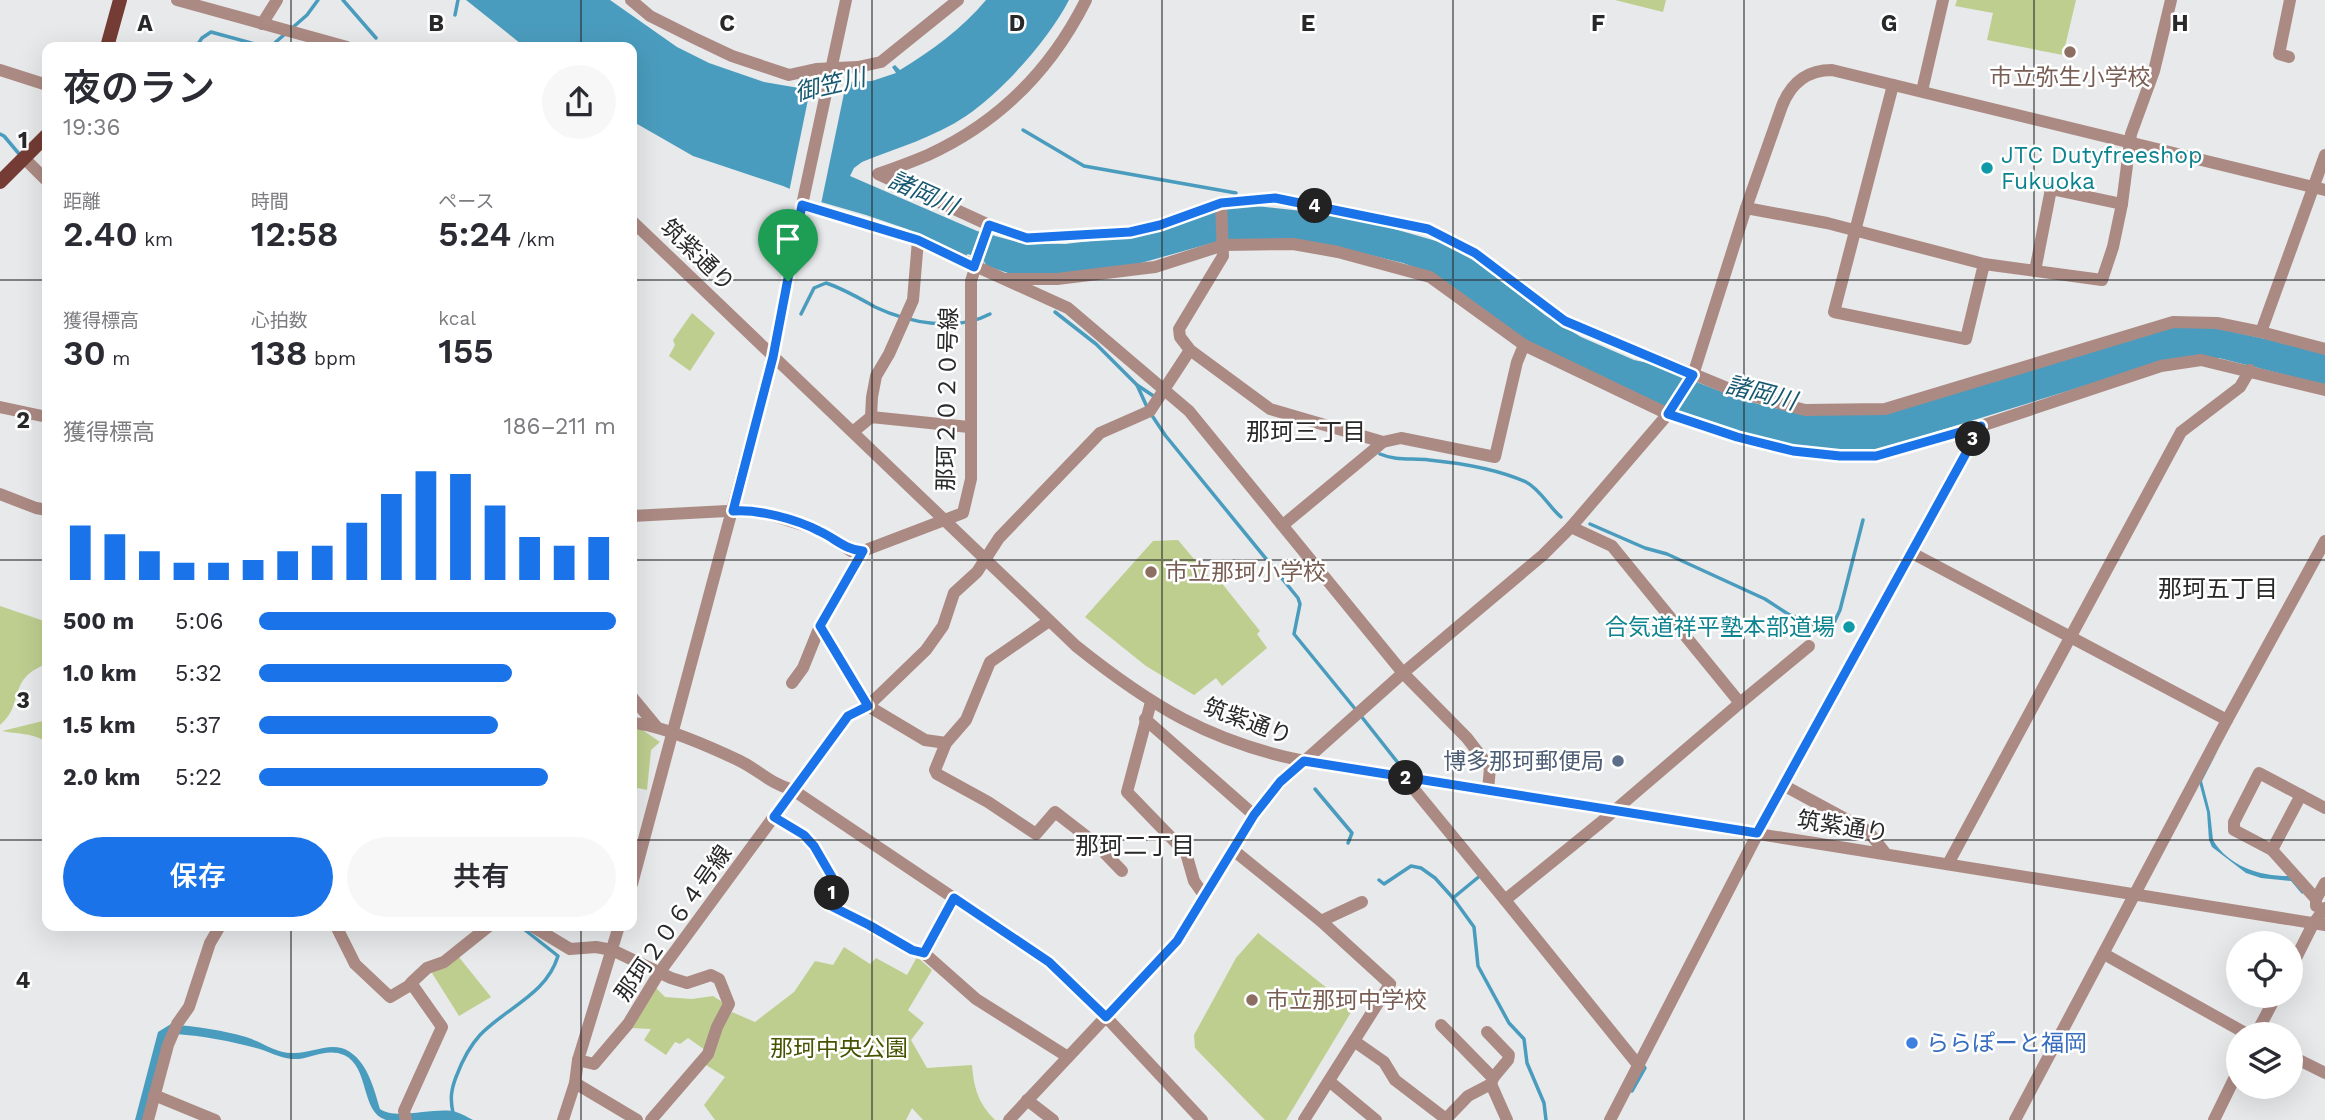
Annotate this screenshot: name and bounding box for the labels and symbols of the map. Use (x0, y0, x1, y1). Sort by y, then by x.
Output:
text: A (137, 10, 153, 37)
text: B (428, 10, 444, 37)
text: C (719, 10, 735, 37)
text: D (1009, 10, 1025, 37)
text: E (1301, 10, 1315, 37)
text: F (1591, 10, 1605, 37)
text: G (1881, 10, 1897, 37)
text: H (2171, 10, 2189, 37)
marker: 市立弥生小学校 (2062, 44, 2078, 60)
water label: 御笠川 (792, 63, 871, 107)
place label: 市立弥生小学校 (1990, 64, 2151, 91)
text: 1 (18, 127, 28, 154)
place label: JTC Dutyfreeshop Fukuoka (2001, 142, 2202, 195)
marker: JTC Dutyfreeshop Fukuoka (1979, 160, 1995, 176)
water label: 諸岡川 (884, 166, 964, 222)
pin: 4 (1298, 188, 1332, 224)
pin (758, 209, 818, 281)
street label: 筑紫通り (655, 214, 740, 297)
street label: 那珂２０２０号線 (932, 307, 963, 491)
water label: 諸岡川 (1723, 371, 1802, 416)
text: 2 (16, 407, 30, 434)
district label: 那珂三丁目 (1246, 418, 1366, 446)
pin: 3 (1955, 422, 1990, 457)
place label: 市立那珂小学校 (1165, 559, 1326, 586)
marker: 市立那珂小学校 (1143, 564, 1159, 580)
district label: 那珂五丁目 (2158, 575, 2278, 603)
place label: 合気道祥平塾本部道場 (1605, 614, 1835, 641)
marker: 合気道祥平塾本部道場 (1841, 619, 1857, 635)
text: 3 (16, 687, 30, 714)
street label: 筑紫通り (1200, 693, 1296, 750)
place label: 博多那珂郵便局 (1443, 748, 1604, 775)
marker: 博多那珂郵便局 (1610, 753, 1626, 769)
pin: 2 (1388, 760, 1424, 796)
street label: 筑紫通り (1795, 806, 1890, 847)
district label: 那珂二丁目 (1075, 832, 1195, 860)
street label: 那珂２０６４号線 (610, 840, 737, 1006)
pin: 1 (814, 876, 850, 910)
text: 4 (16, 967, 31, 994)
place label: 市立那珂中学校 (1266, 987, 1427, 1014)
marker: 市立那珂中学校 (1244, 992, 1260, 1008)
place label: ららぽーと福岡 (1926, 1030, 2087, 1057)
park label: 那珂中央公園 (770, 1035, 908, 1062)
marker: ららぽーと福岡 (1904, 1035, 1920, 1051)

